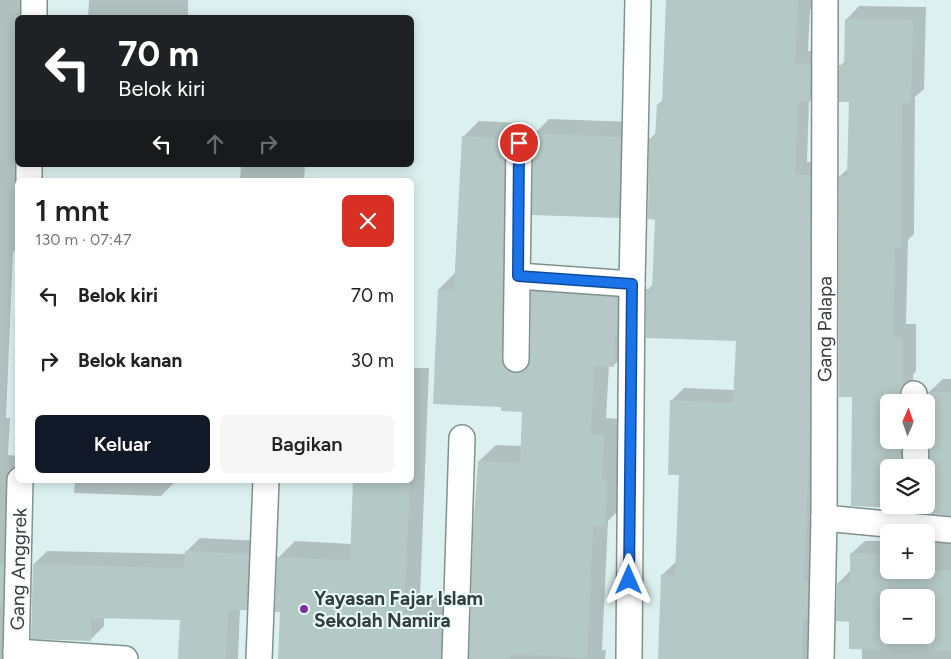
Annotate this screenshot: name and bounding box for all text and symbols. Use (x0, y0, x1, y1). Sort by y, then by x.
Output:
text: 70 m (118, 33, 199, 75)
icon: left (35, 35, 100, 100)
text: Belok kiri (118, 75, 205, 102)
pin (498, 122, 540, 164)
icon: arrive (505, 129, 533, 157)
icon: left (148, 130, 176, 158)
icon: ahead (201, 130, 229, 158)
icon: right (254, 130, 282, 158)
text: 1 mnt (35, 192, 109, 229)
button: close (342, 195, 394, 247)
text: 130 m · 07:47 (35, 230, 132, 249)
street label: Gang Palapa (813, 276, 836, 382)
icon: left (35, 282, 63, 310)
text: Belok kiri (78, 284, 158, 307)
text: 70 m (351, 284, 394, 307)
icon: right (35, 347, 63, 375)
text: Belok kanan (78, 349, 182, 372)
text: 30 m (351, 349, 394, 372)
north arrow (880, 394, 935, 449)
map controls (880, 394, 935, 644)
button: Keluar (35, 415, 210, 473)
button: Bagikan (220, 415, 394, 473)
button: layers (880, 459, 935, 514)
street label: Gang Anggrek (5, 507, 31, 630)
button: + (880, 524, 935, 579)
position arrow (602, 553, 654, 605)
place label: Yayasan Fajar Islam Sekolah Namira (314, 587, 483, 632)
button: − (880, 589, 935, 644)
marker: Yayasan Fajar Islam Sekolah Namira (298, 603, 310, 615)

